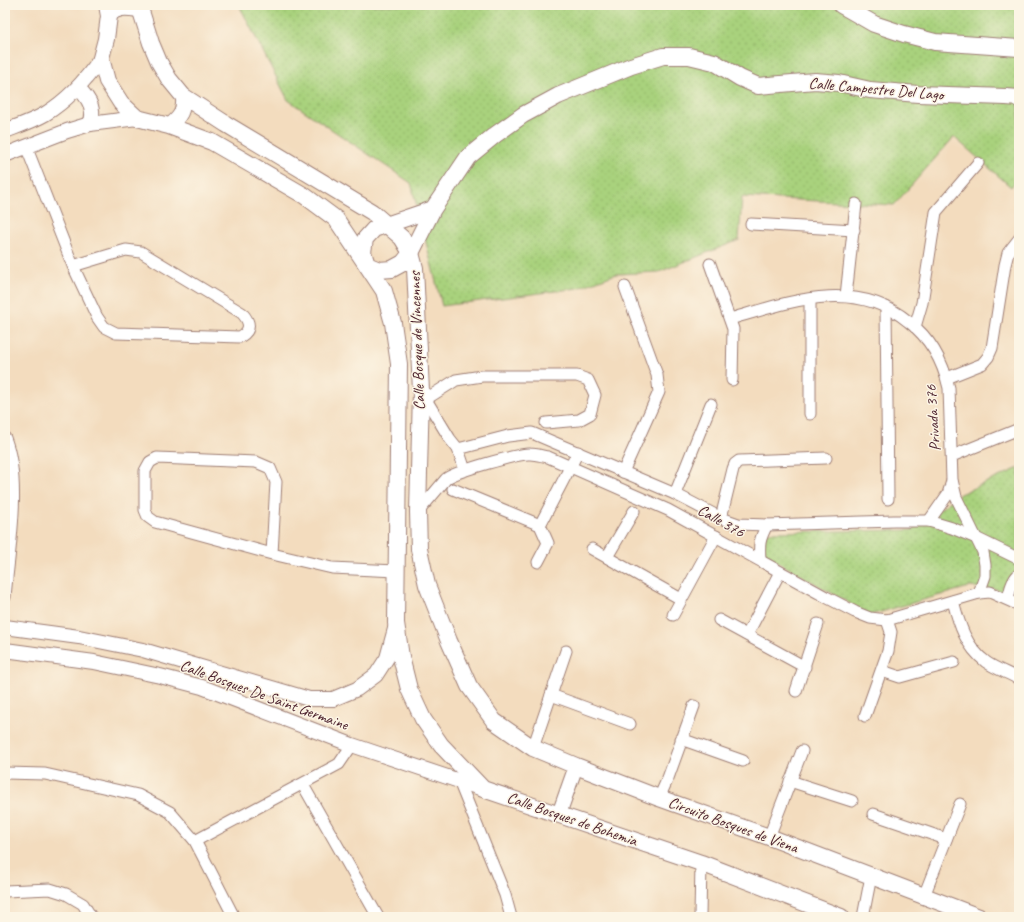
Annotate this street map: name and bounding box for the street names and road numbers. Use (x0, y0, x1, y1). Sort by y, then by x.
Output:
street label: Calle Campestre Del Lago (808, 73, 947, 105)
street label: Calle Bosque de Vincennes (405, 270, 429, 411)
street label: Privada 376 (921, 383, 945, 452)
street label: Calle 376 (694, 500, 749, 542)
street label: Calle Bosques De Saint Germaine (177, 655, 352, 735)
street label: Calle Bosques de Bohemia (504, 787, 641, 851)
street label: Circuito Bosques de Viena (665, 792, 802, 858)

